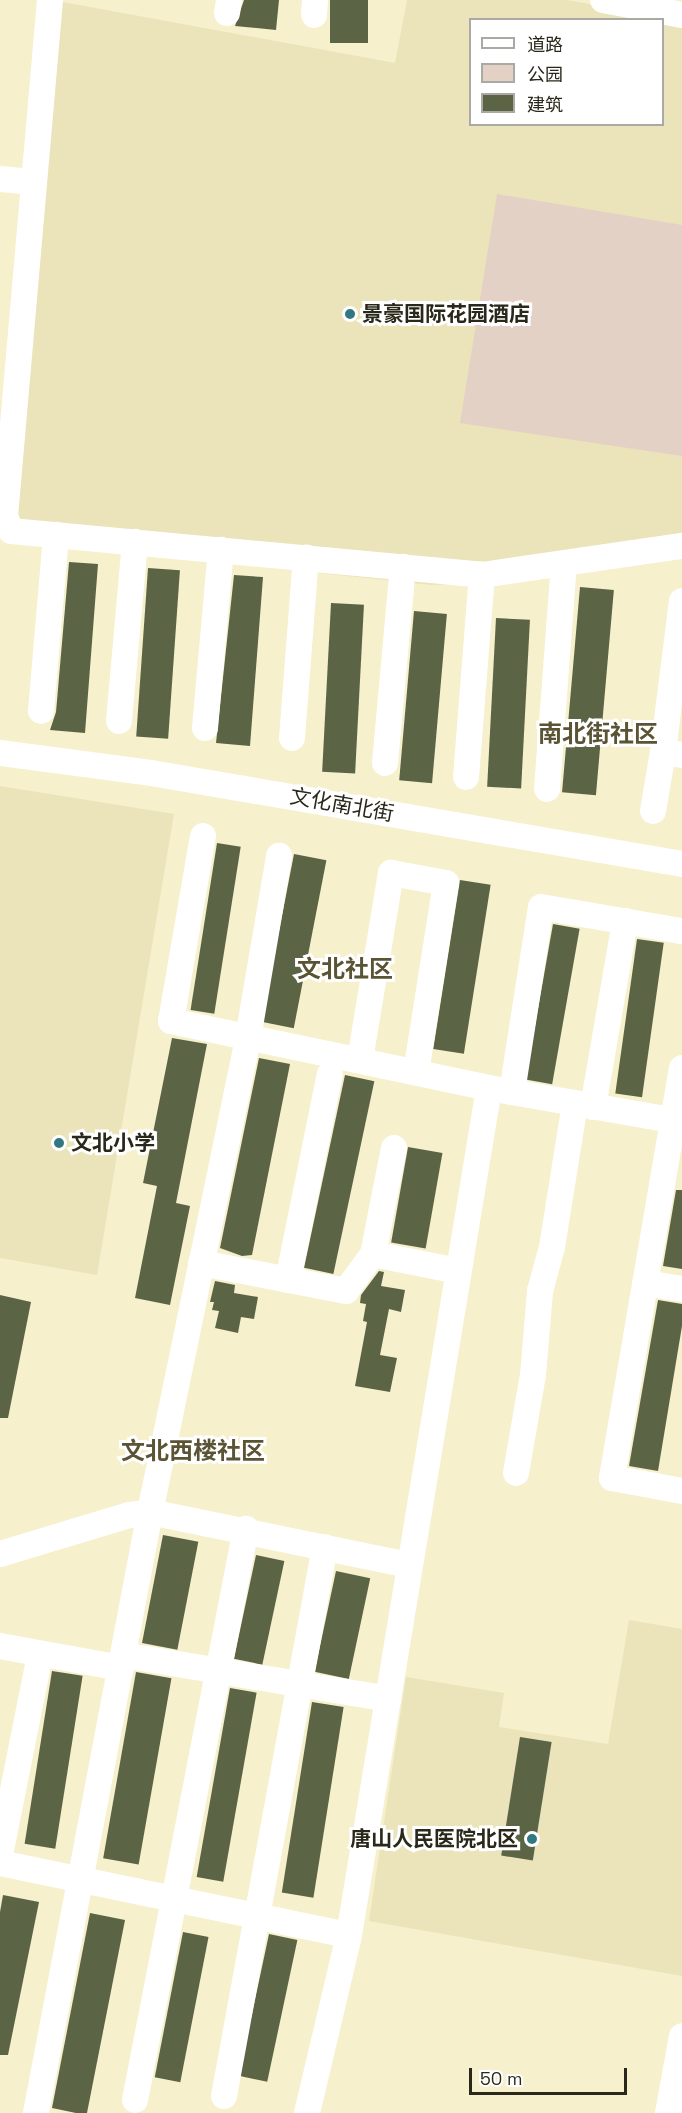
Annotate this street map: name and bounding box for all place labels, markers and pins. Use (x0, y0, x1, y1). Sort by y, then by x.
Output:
place label: 景豪国际花园酒店 (362, 301, 530, 327)
marker: 景豪国际花园酒店 (343, 307, 357, 321)
place label: 文北小学 (71, 1130, 155, 1156)
marker: 文北小学 (52, 1136, 66, 1150)
place label: 唐山人民医院北区 (350, 1826, 518, 1852)
marker: 唐山人民医院北区 (523, 1830, 541, 1848)

